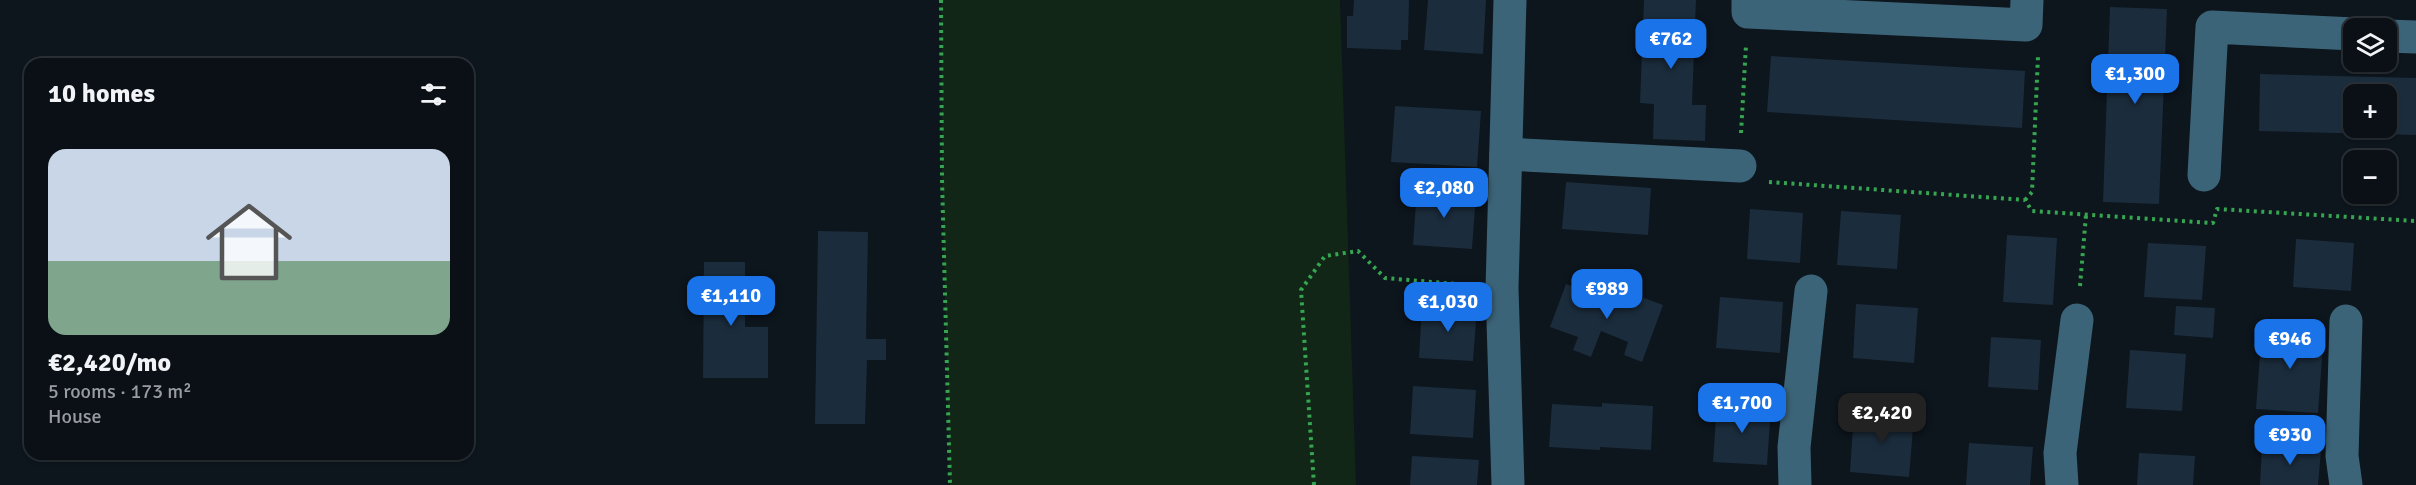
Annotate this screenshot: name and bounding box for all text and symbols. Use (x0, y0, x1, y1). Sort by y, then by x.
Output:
map controls (2343, 18, 2397, 204)
button: layers (2343, 18, 2397, 72)
pin: €762 (1635, 19, 1707, 70)
text: €762 (1649, 26, 1693, 51)
pin: €1,300 (2086, 54, 2184, 105)
text: €1,300 (2105, 61, 2165, 86)
text: 10 homes (48, 78, 155, 110)
icon: filters (417, 78, 450, 111)
button: + (2343, 84, 2397, 138)
button: − (2343, 150, 2397, 204)
pin: €2,080 (1395, 168, 1493, 219)
text: €2,080 (1414, 175, 1474, 200)
icon: home (195, 188, 303, 296)
pin: €989 (1571, 269, 1643, 320)
pin: €1,110 (682, 276, 780, 327)
text: €989 (1585, 276, 1629, 301)
pin: €1,030 (1399, 282, 1497, 333)
text: €1,110 (701, 283, 761, 308)
text: €1,030 (1418, 289, 1478, 314)
pin: €946 (2254, 319, 2326, 370)
text: €946 (2268, 326, 2312, 351)
text: €2,420/mo (48, 347, 171, 379)
text: 5 rooms · 173 m² (48, 379, 192, 404)
pin: €1,700 (1693, 383, 1791, 434)
text: €1,700 (1712, 390, 1772, 415)
pin: €2,420 (1833, 393, 1931, 444)
text: €2,420 (1852, 400, 1912, 425)
text: House (48, 404, 102, 429)
pin: €930 (2254, 415, 2326, 466)
text: €930 (2268, 422, 2312, 447)

